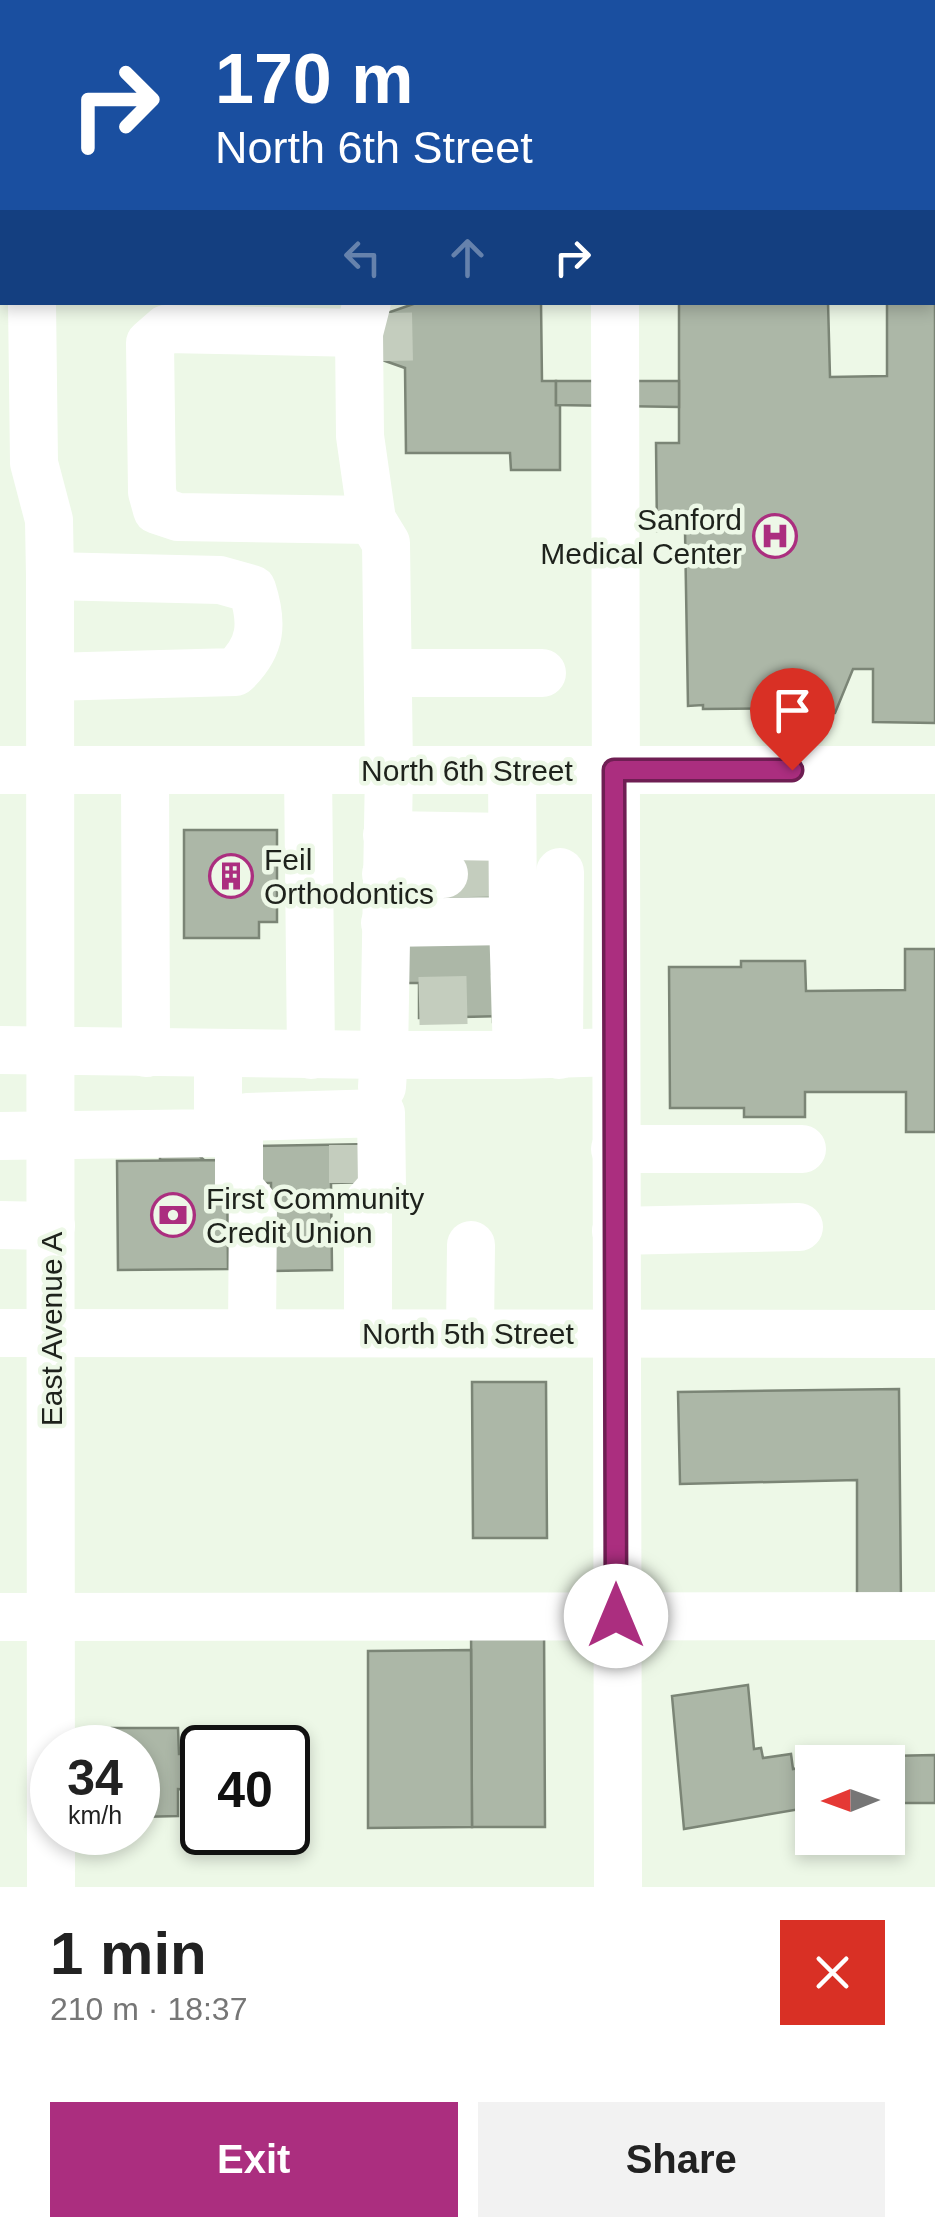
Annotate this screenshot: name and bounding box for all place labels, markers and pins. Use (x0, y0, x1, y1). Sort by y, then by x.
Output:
place label: Sanford Medical Center (540, 503, 742, 570)
hospital icon: Sanford Medical Center (752, 513, 798, 559)
pin (750, 668, 835, 771)
place label: Feil Orthodontics (264, 843, 434, 910)
building icon: Feil Orthodontics (208, 853, 254, 899)
place label: First Community Credit Union (206, 1182, 424, 1249)
bank icon: First Community Credit Union (150, 1192, 196, 1238)

